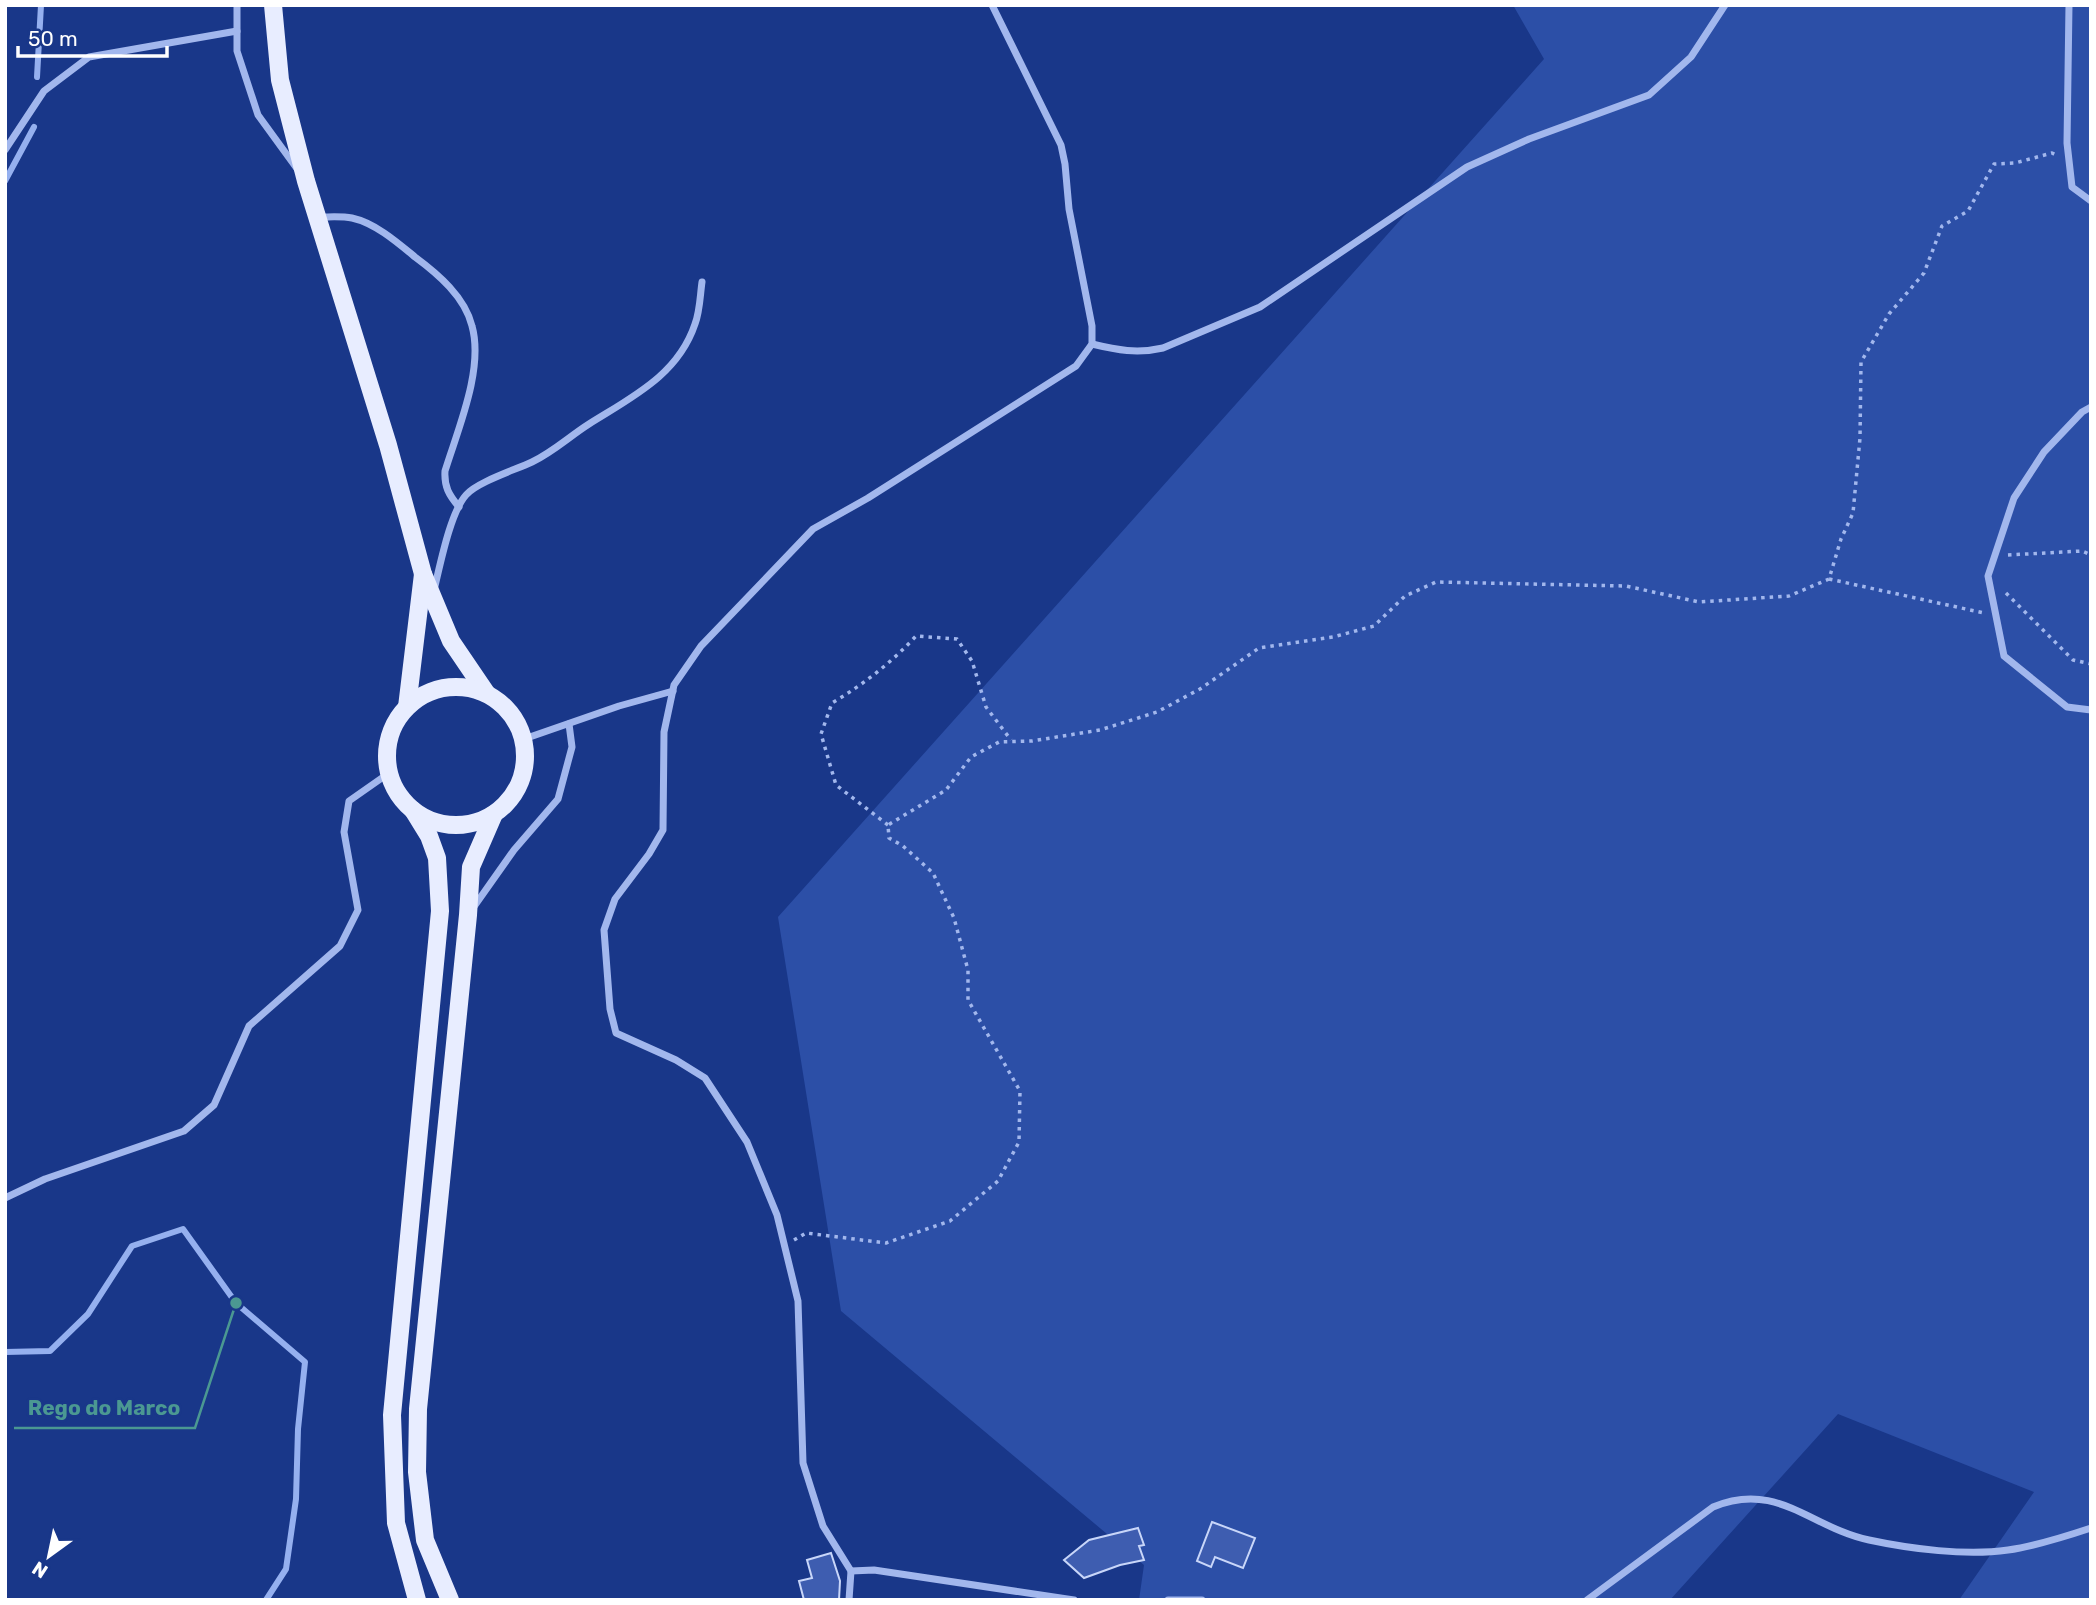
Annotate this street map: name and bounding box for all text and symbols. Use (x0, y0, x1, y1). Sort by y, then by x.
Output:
scale bar (18, 14, 166, 58)
text: 50 m (28, 26, 78, 51)
callout: Rego do Marco (14, 1386, 195, 1428)
text: Rego do Marco (28, 1395, 180, 1420)
north arrow (14, 1521, 84, 1591)
text: N (28, 1556, 52, 1583)

